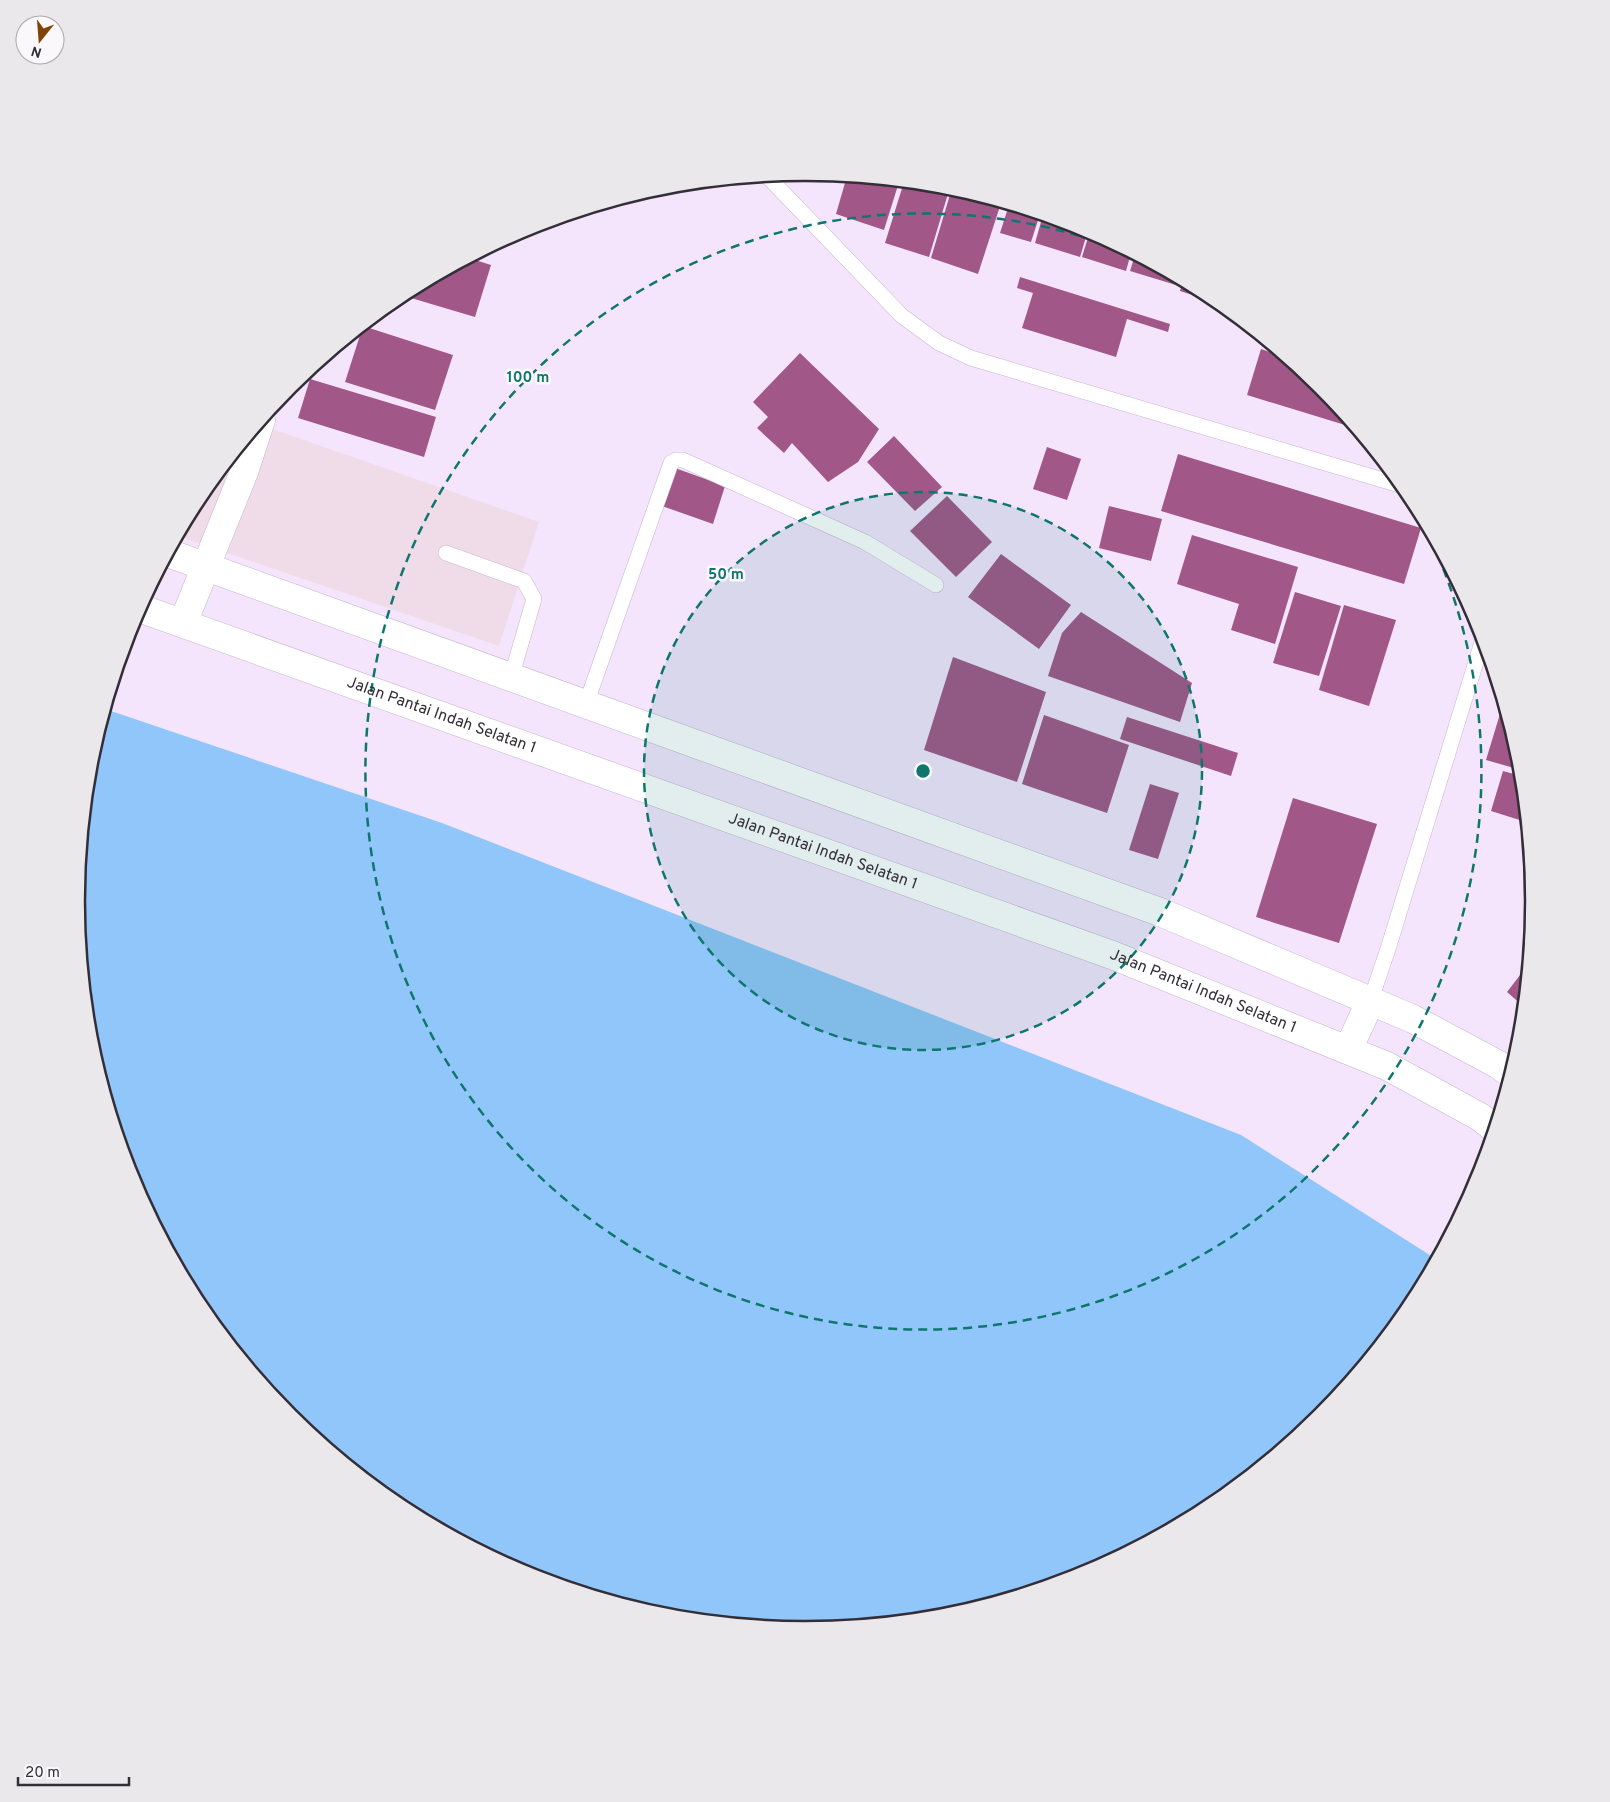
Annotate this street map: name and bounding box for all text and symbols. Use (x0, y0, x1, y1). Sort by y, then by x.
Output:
north arrow (15, 15, 65, 65)
text: N (29, 41, 44, 61)
text: 100 m (507, 369, 549, 388)
text: 50 m (708, 566, 744, 585)
street label: Jalan Pantai Indah Selatan 1 (344, 673, 539, 759)
centre of rings (914, 762, 932, 780)
street label: Jalan Pantai Indah Selatan 1 (725, 809, 920, 895)
street label: Jalan Pantai Indah Selatan 1 (1107, 945, 1299, 1038)
scale bar (18, 1754, 129, 1786)
text: 20 m (25, 1764, 60, 1783)

